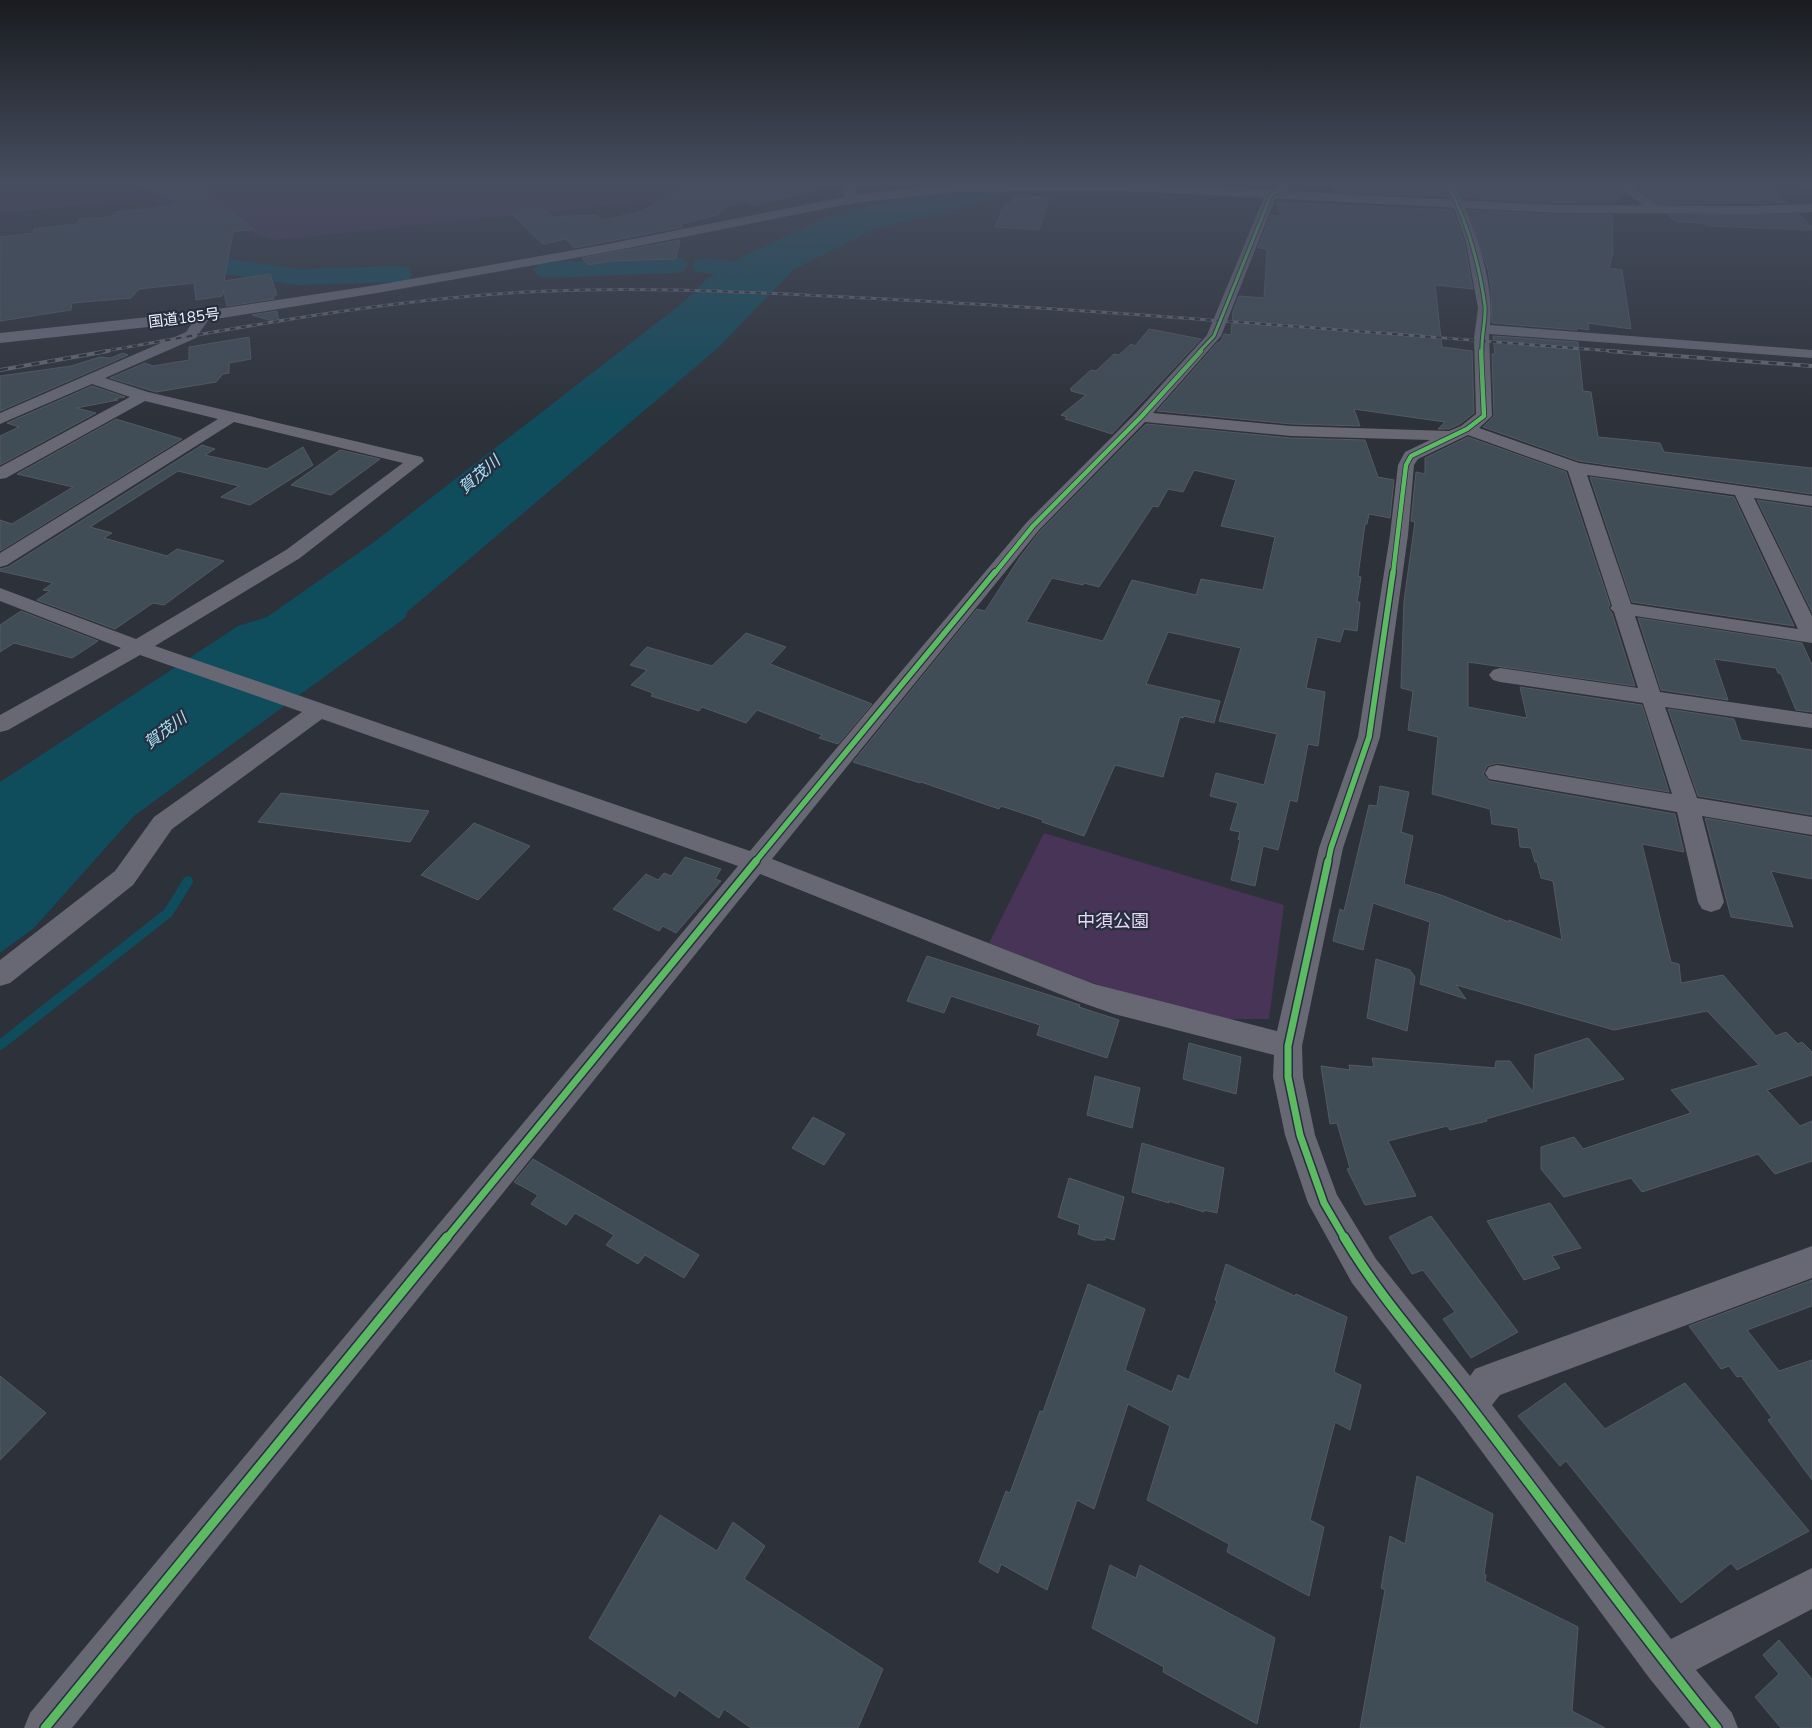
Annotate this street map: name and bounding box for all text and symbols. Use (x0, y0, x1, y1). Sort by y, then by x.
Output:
street label: 国道185号 (147, 304, 221, 332)
water label: 賀茂川 (454, 449, 506, 499)
water label: 賀茂川 (140, 706, 193, 754)
park label: 中須公園 (1077, 909, 1149, 933)

